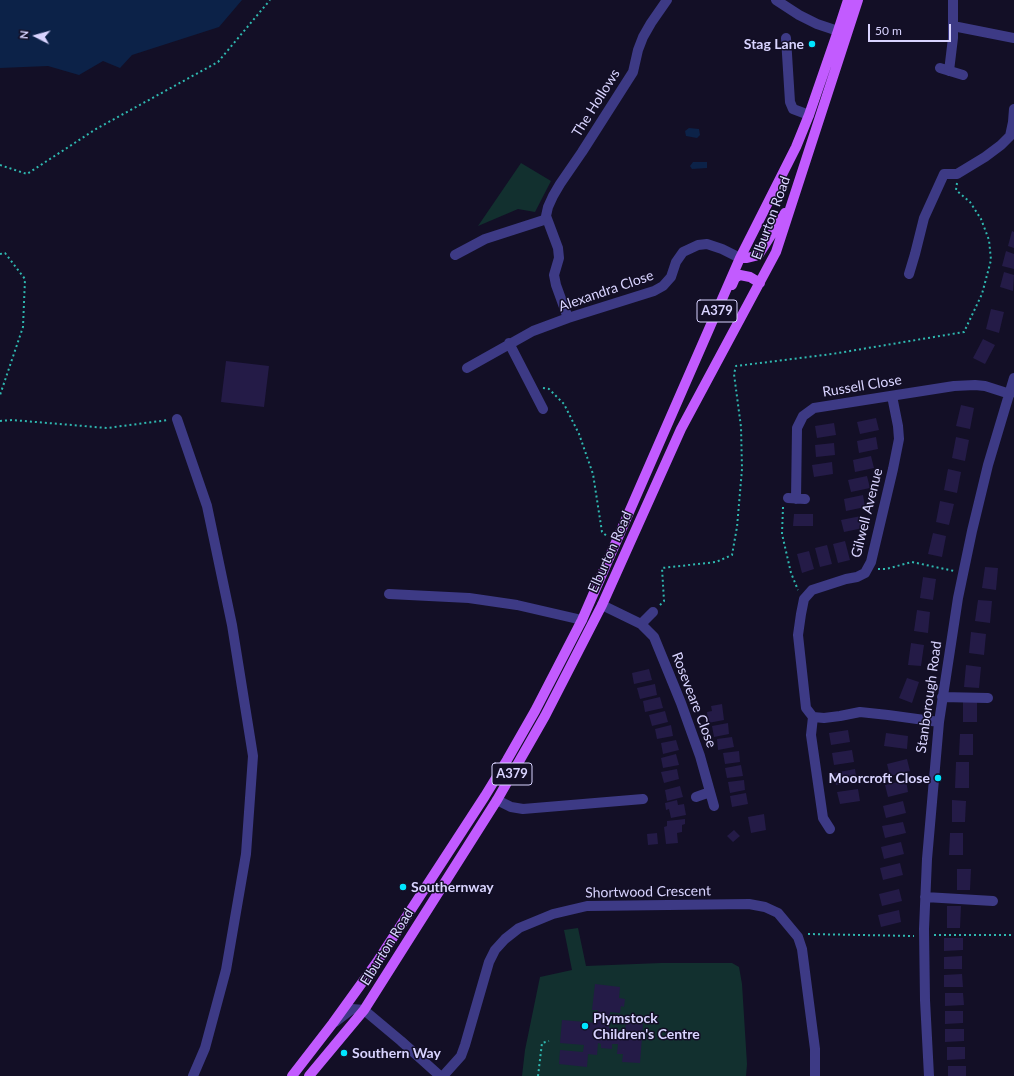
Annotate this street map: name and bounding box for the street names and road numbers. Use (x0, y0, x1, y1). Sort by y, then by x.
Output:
street label: The Hollows (569, 66, 623, 140)
street label: Elburton Road (748, 174, 794, 262)
street label: Alexandra Close (556, 267, 656, 315)
road number: A379 (697, 300, 737, 322)
street label: Russell Close (821, 371, 903, 401)
street label: Gilwell Avenue (848, 466, 886, 560)
street label: Elburton Road (585, 509, 635, 595)
street label: Stanborough Road (913, 640, 945, 754)
street label: Roseveare Close (668, 650, 720, 750)
road number: A379 (492, 763, 532, 785)
street label: Shortwood Crescent (585, 883, 711, 901)
street label: Elburton Road (357, 905, 417, 989)

